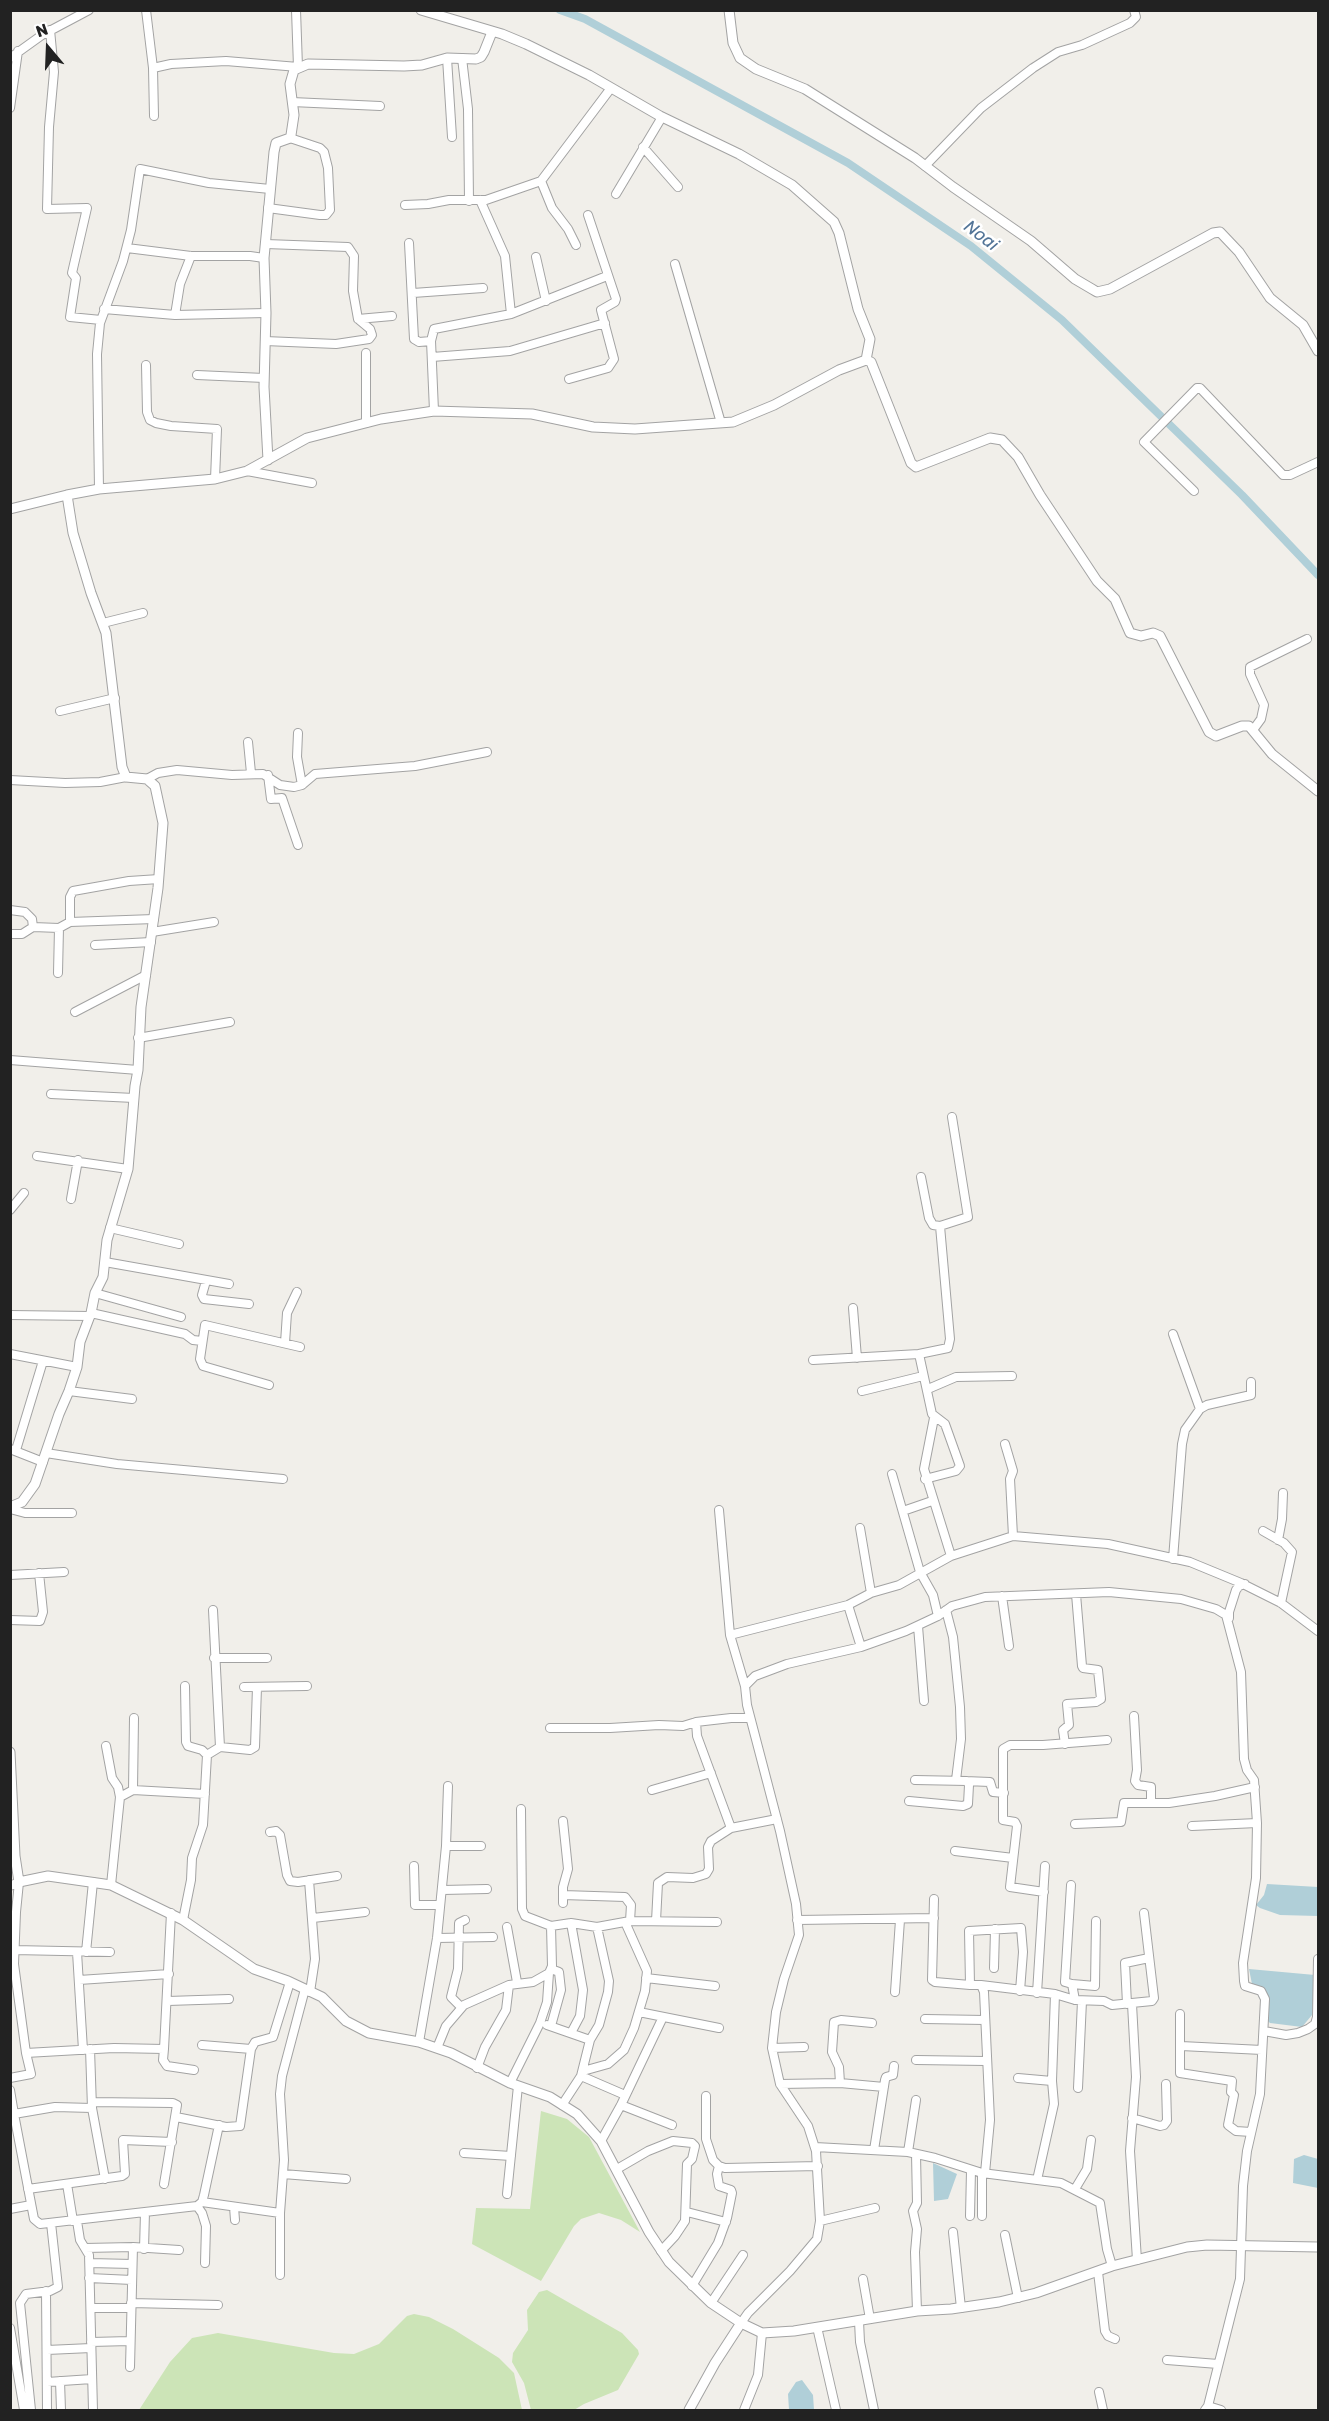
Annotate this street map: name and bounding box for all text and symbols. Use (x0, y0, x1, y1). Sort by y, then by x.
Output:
north arrow (18, 18, 78, 78)
text: N (33, 20, 51, 41)
water label: Noai (959, 216, 1003, 256)

